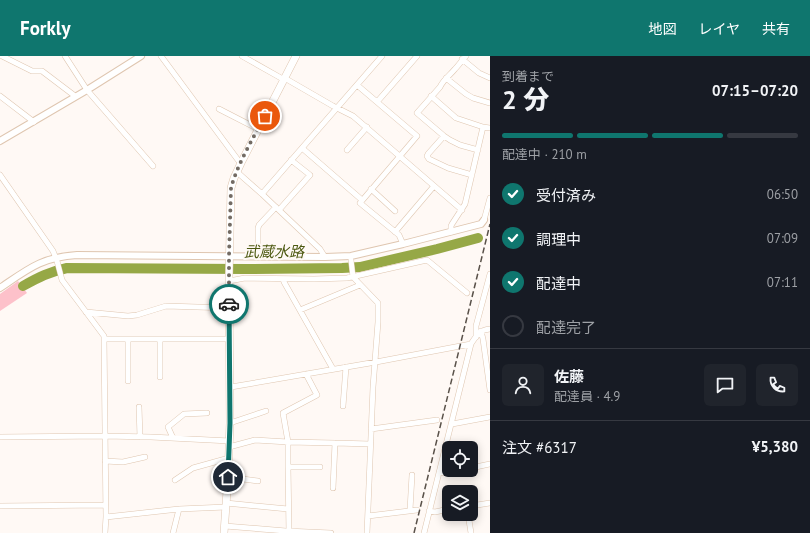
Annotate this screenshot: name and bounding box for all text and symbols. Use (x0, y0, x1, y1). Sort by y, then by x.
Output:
text: Forkly (20, 16, 71, 40)
text: 地図 (648, 20, 676, 38)
text: レイヤ (698, 20, 740, 38)
text: 共有 (762, 20, 790, 38)
text: 到着まで (502, 68, 554, 85)
text: 07:15–07:20 (712, 81, 798, 100)
text: 2 分 (502, 83, 549, 116)
pin (248, 99, 282, 133)
icon: bag (254, 105, 276, 127)
text: 配達中 · 210 m (502, 146, 587, 163)
icon: check (502, 183, 524, 205)
text: 受付済み (536, 186, 596, 205)
text: 06:50 (767, 186, 798, 203)
icon: check (502, 227, 524, 249)
text: 調理中 (536, 230, 581, 249)
text: 07:09 (767, 230, 798, 247)
water label: 武蔵水路 (244, 242, 306, 261)
icon: check (502, 271, 524, 293)
text: 配達中 (536, 274, 581, 293)
text: 07:11 (767, 274, 798, 291)
courier (209, 284, 249, 324)
icon: car (218, 293, 240, 315)
text: 配達完了 (536, 318, 596, 337)
button: person (502, 364, 544, 406)
button: chat (704, 364, 746, 406)
button: phone (756, 364, 798, 406)
text: 佐藤 (554, 367, 584, 386)
text: 配達員 · 4.9 (554, 388, 620, 405)
text: ¥5,380 (752, 437, 798, 456)
text: 注文 #6317 (502, 438, 577, 457)
map controls (442, 441, 478, 521)
button: locate (442, 441, 478, 477)
pin (211, 460, 245, 494)
icon: home (217, 466, 239, 488)
button: layers (442, 485, 478, 521)

